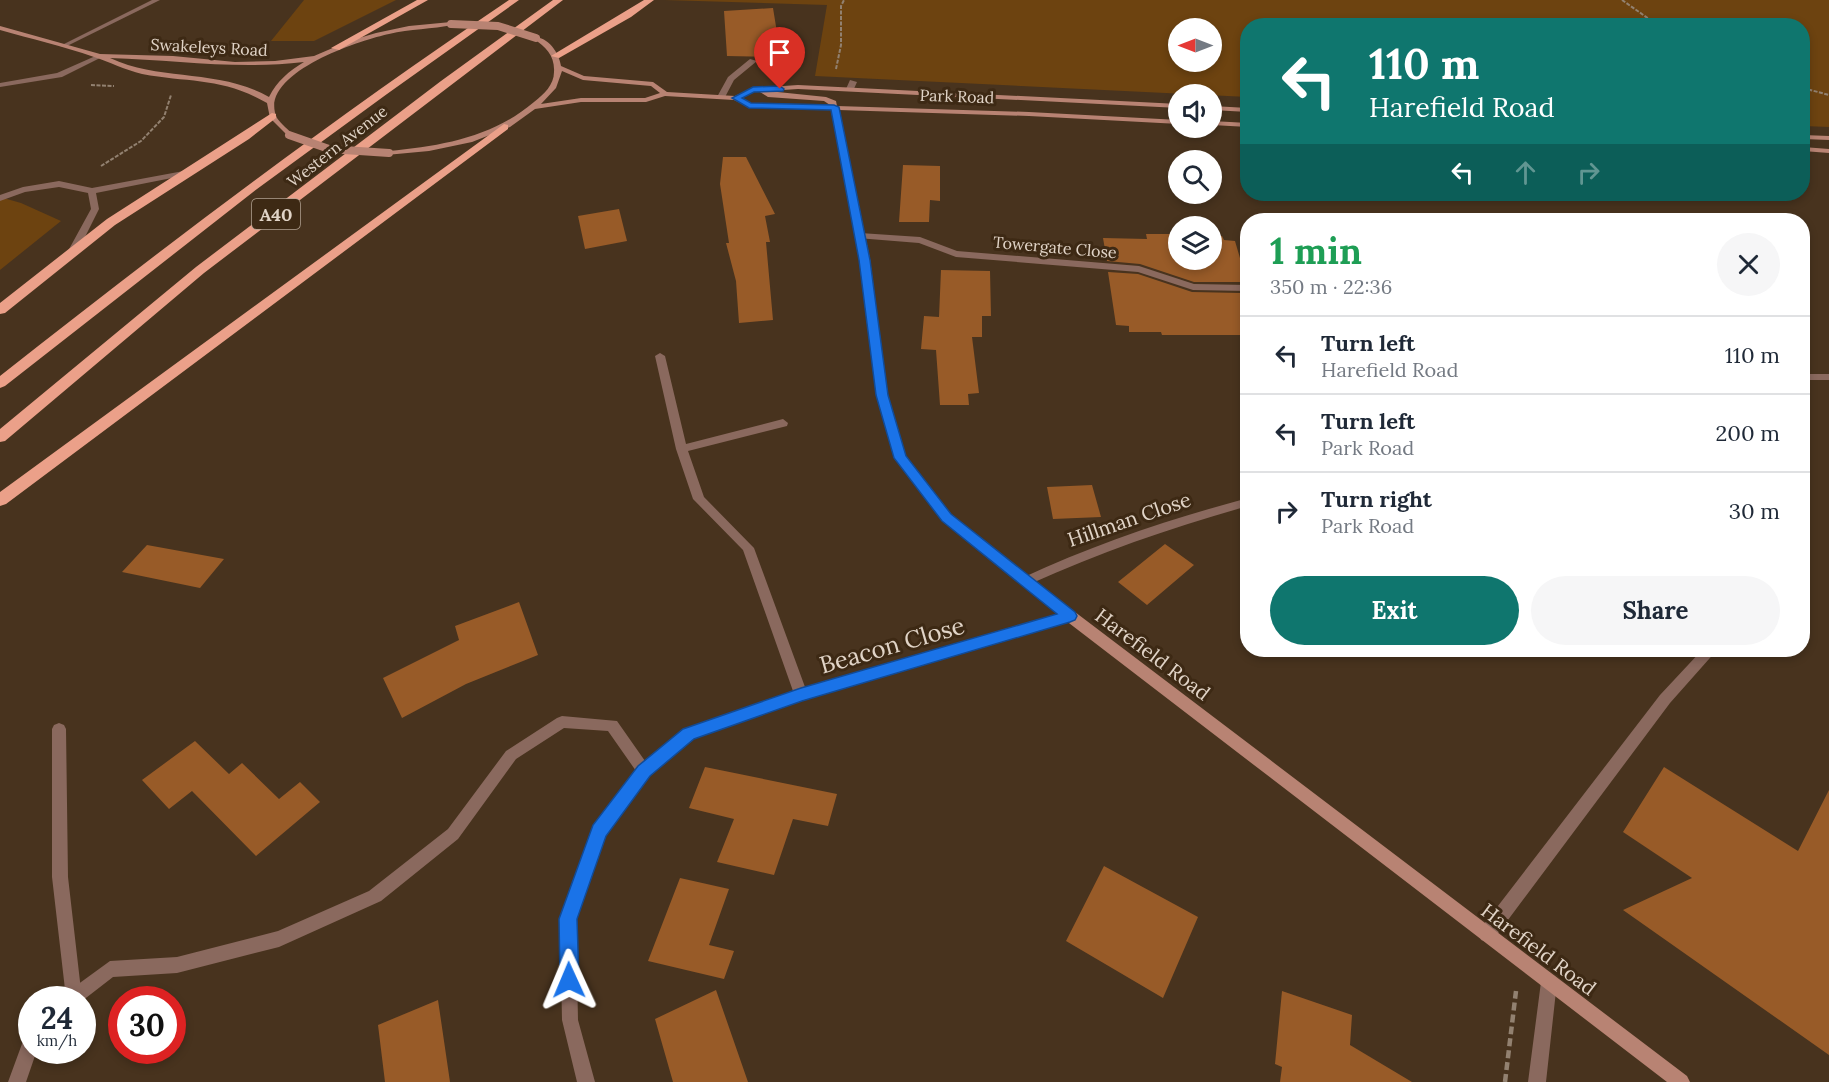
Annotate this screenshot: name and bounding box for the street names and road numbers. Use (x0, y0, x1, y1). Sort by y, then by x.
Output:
street label: Swakeleys Road (150, 34, 268, 60)
street label: Park Road (919, 85, 995, 107)
street label: Western Avenue (283, 101, 391, 191)
road number: A40 (252, 199, 300, 229)
street label: Towergate Close (992, 232, 1118, 262)
street label: Hillman Close (1064, 486, 1194, 552)
street label: Harefield Road (1091, 603, 1215, 705)
street label: Beacon Close (816, 610, 968, 680)
street label: Harefield Road (1477, 898, 1601, 1000)

